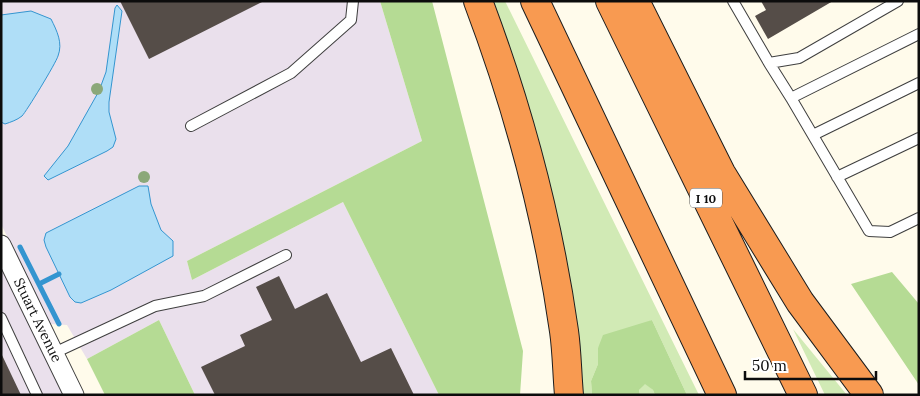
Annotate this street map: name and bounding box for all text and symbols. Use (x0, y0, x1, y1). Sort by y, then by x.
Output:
road number: I 10 (690, 188, 722, 208)
street label: Stuart Avenue (10, 275, 66, 365)
scale bar (745, 348, 876, 380)
text: 50 m (752, 356, 787, 375)

